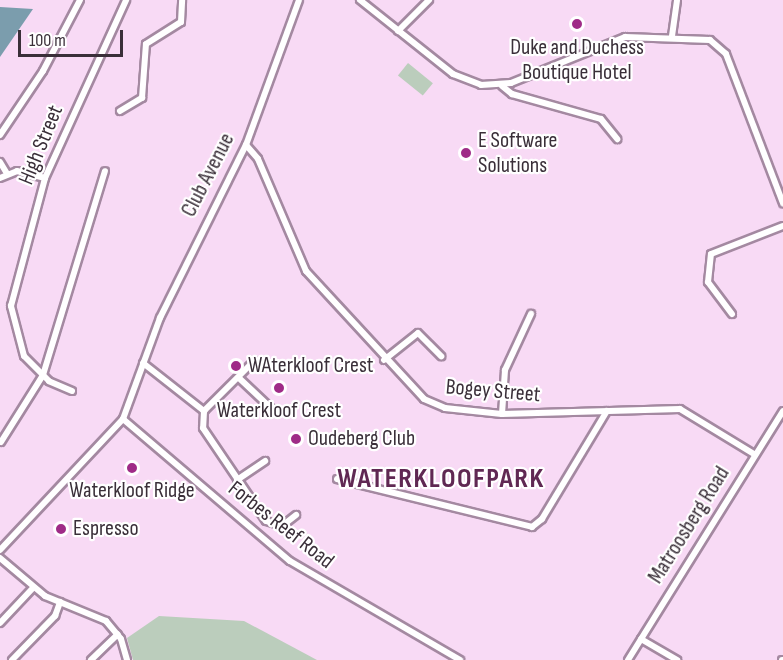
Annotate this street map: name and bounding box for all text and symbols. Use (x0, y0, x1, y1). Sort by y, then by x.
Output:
marker: Duke and Duchess Boutique Hotel (570, 17, 584, 31)
scale bar (21, 18, 126, 56)
text: 100 m (29, 30, 66, 51)
place label: Duke and Duchess Boutique Hotel (510, 34, 644, 86)
street label: High Street (13, 101, 69, 189)
place label: E Software Solutions (478, 127, 557, 178)
street label: Club Avenue (176, 129, 240, 221)
marker: E Software Solutions (459, 146, 473, 160)
place label: WAterkloof Crest (248, 353, 374, 379)
marker: WAterkloof Crest (229, 359, 243, 373)
street label: Bogey Street (445, 374, 541, 408)
marker: Waterkloof Crest (272, 381, 286, 395)
place label: Waterkloof Crest (217, 398, 341, 424)
place label: Oudeberg Club (308, 426, 415, 452)
marker: Oudeberg Club (289, 432, 303, 446)
marker: Waterkloof Ridge (125, 461, 139, 475)
district label: WATERKLOOFPARK (337, 462, 545, 496)
street label: Matroosberg Road (643, 462, 735, 588)
street label: Forbes Reef Road (223, 476, 339, 574)
place label: Waterkloof Ridge (69, 478, 195, 504)
place label: Espresso (73, 516, 139, 542)
marker: Espresso (54, 522, 68, 536)

